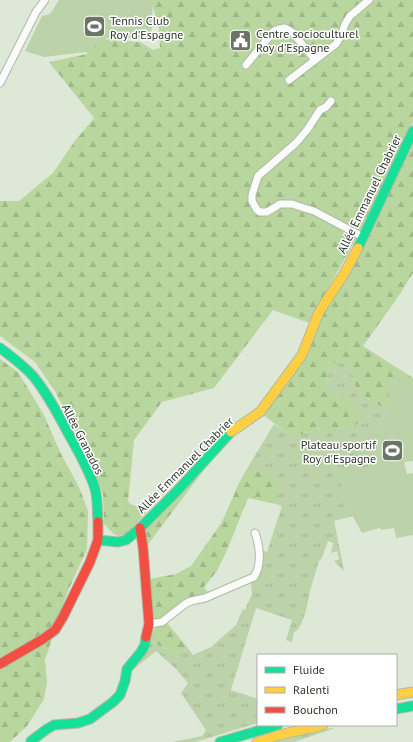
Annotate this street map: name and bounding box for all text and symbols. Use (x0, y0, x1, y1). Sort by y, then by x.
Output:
place label: Tennis Club Roy d'Espagne (110, 13, 183, 42)
sports icon: Tennis Club Roy d'Espagne (81, 14, 107, 40)
place label: Centre socioculturel Roy d'Espagne (256, 26, 359, 55)
public building icon: Centre socioculturel Roy d'Espagne (227, 27, 253, 53)
street label: Allée Emmanuel Chabrier (334, 132, 404, 256)
street label: Allée Granados (59, 401, 107, 477)
street label: Allée Emmanuel Chabrier (134, 414, 236, 516)
place label: Plateau sportif Roy d'Espagne (301, 437, 377, 466)
sports icon: Plateau sportif Roy d'Espagne (379, 438, 405, 464)
legend (257, 654, 397, 726)
text: Fluide (293, 662, 325, 677)
text: Ralenti (293, 682, 329, 697)
text: Bouchon (293, 702, 338, 717)

